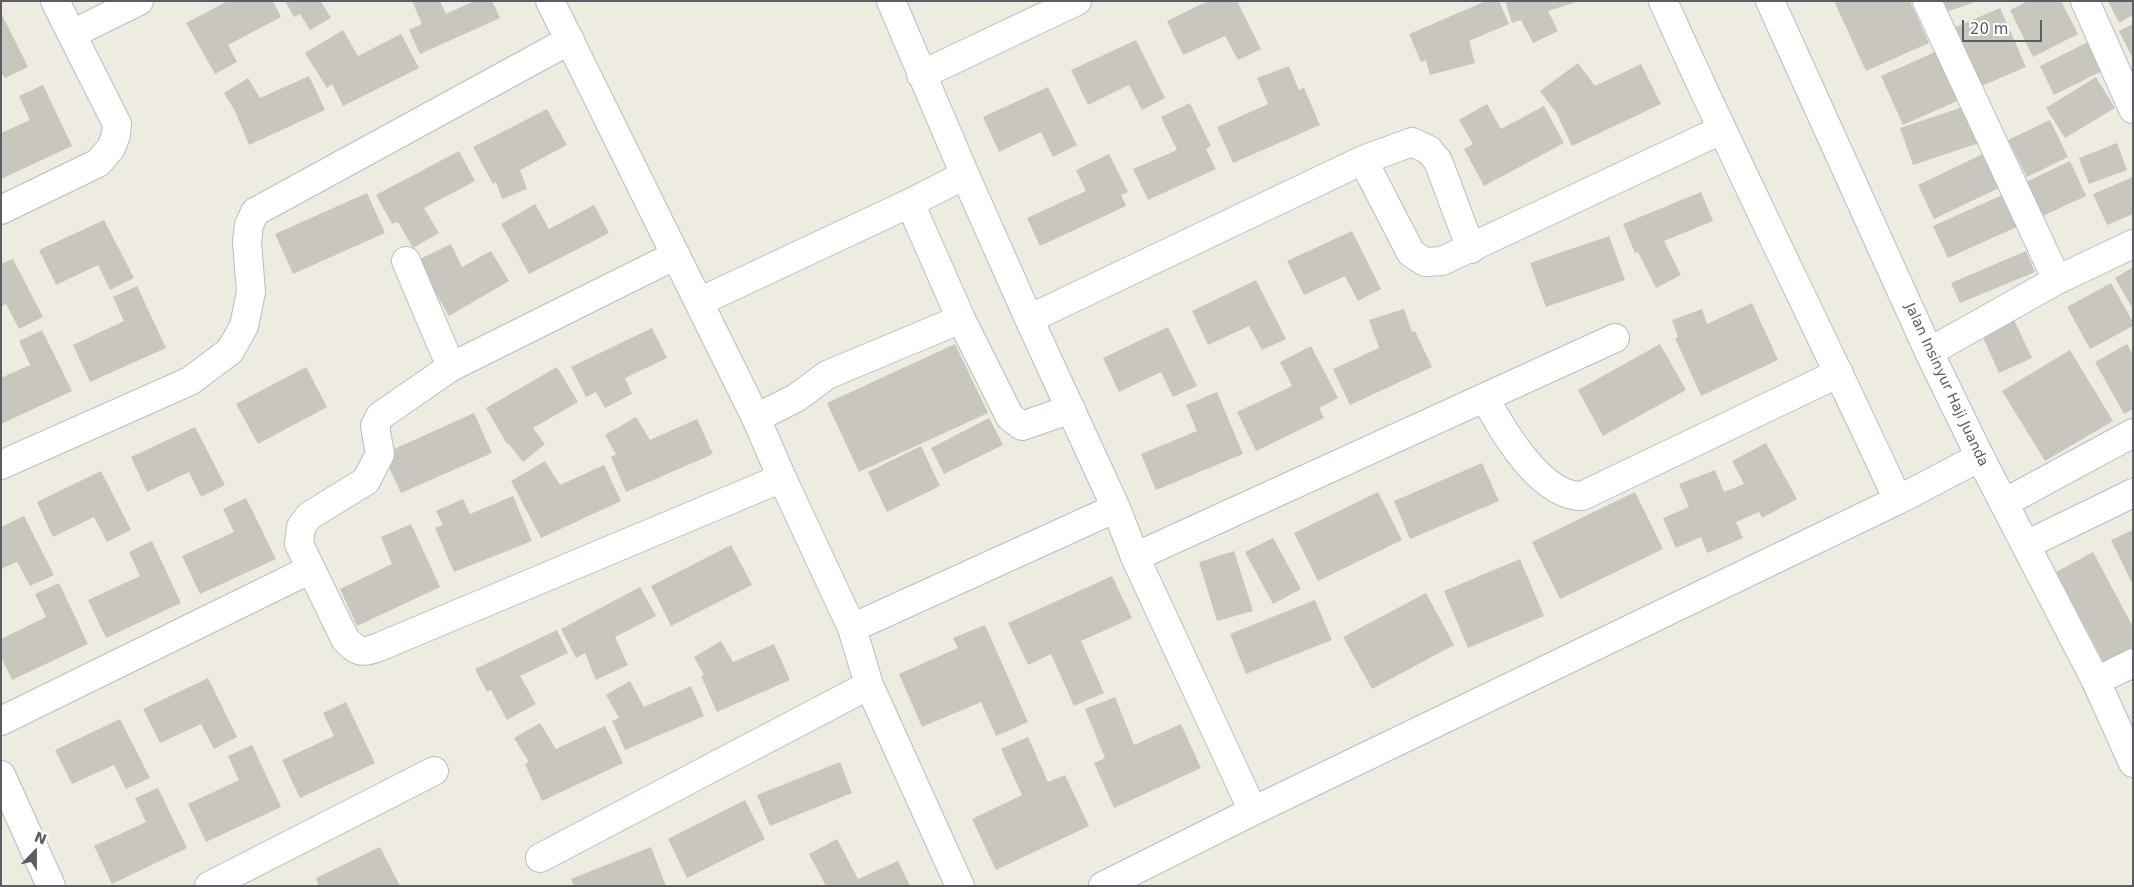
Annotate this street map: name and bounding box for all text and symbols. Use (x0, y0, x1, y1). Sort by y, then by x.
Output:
scale bar (1964, 10, 2044, 42)
text: 20 m (1970, 20, 2008, 38)
street label: Jalan Insinyur Haji Juanda (1901, 301, 1991, 469)
north arrow (10, 827, 60, 877)
text: N (32, 828, 49, 848)

